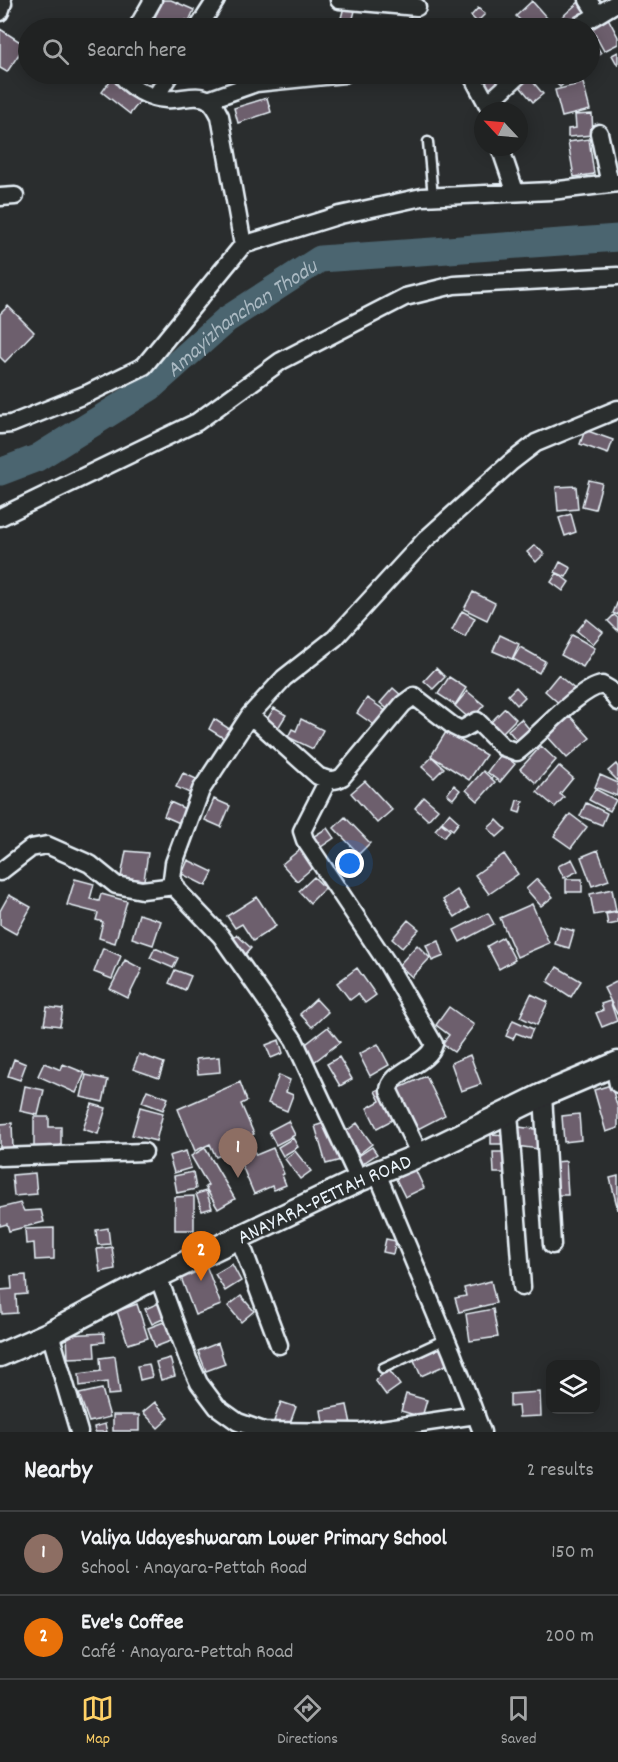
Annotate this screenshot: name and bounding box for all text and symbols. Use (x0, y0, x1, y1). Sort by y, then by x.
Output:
search box (18, 18, 600, 84)
icon: search (39, 35, 72, 68)
text: Search here (87, 36, 186, 67)
north arrow (474, 102, 528, 156)
water label: Amayizhanchan Thodu (160, 252, 325, 386)
your location (335, 849, 364, 878)
pin: 1 (218, 1128, 258, 1178)
street label: ANAYARA-PETTAH ROAD (233, 1148, 417, 1254)
pin: 2 (182, 1232, 220, 1281)
map controls (546, 1360, 600, 1414)
button: layers (546, 1360, 600, 1414)
text: Nearby (24, 1453, 92, 1490)
text: 2 results (527, 1457, 594, 1485)
text: Valiya Udayeshwaram Lower Primary School (81, 1524, 447, 1555)
text: 1 (41, 1539, 46, 1567)
text: 150 m (551, 1539, 594, 1567)
text: School · Anayara-Pettah Road (81, 1555, 307, 1583)
text: Eve's Coffee (81, 1608, 183, 1639)
text: 2 (39, 1623, 48, 1651)
text: 200 m (545, 1623, 594, 1651)
text: Café · Anayara-Pettah Road (81, 1639, 293, 1667)
tab: Map (81, 1692, 114, 1751)
tab: Directions (277, 1692, 338, 1751)
tab: Saved (501, 1692, 537, 1751)

